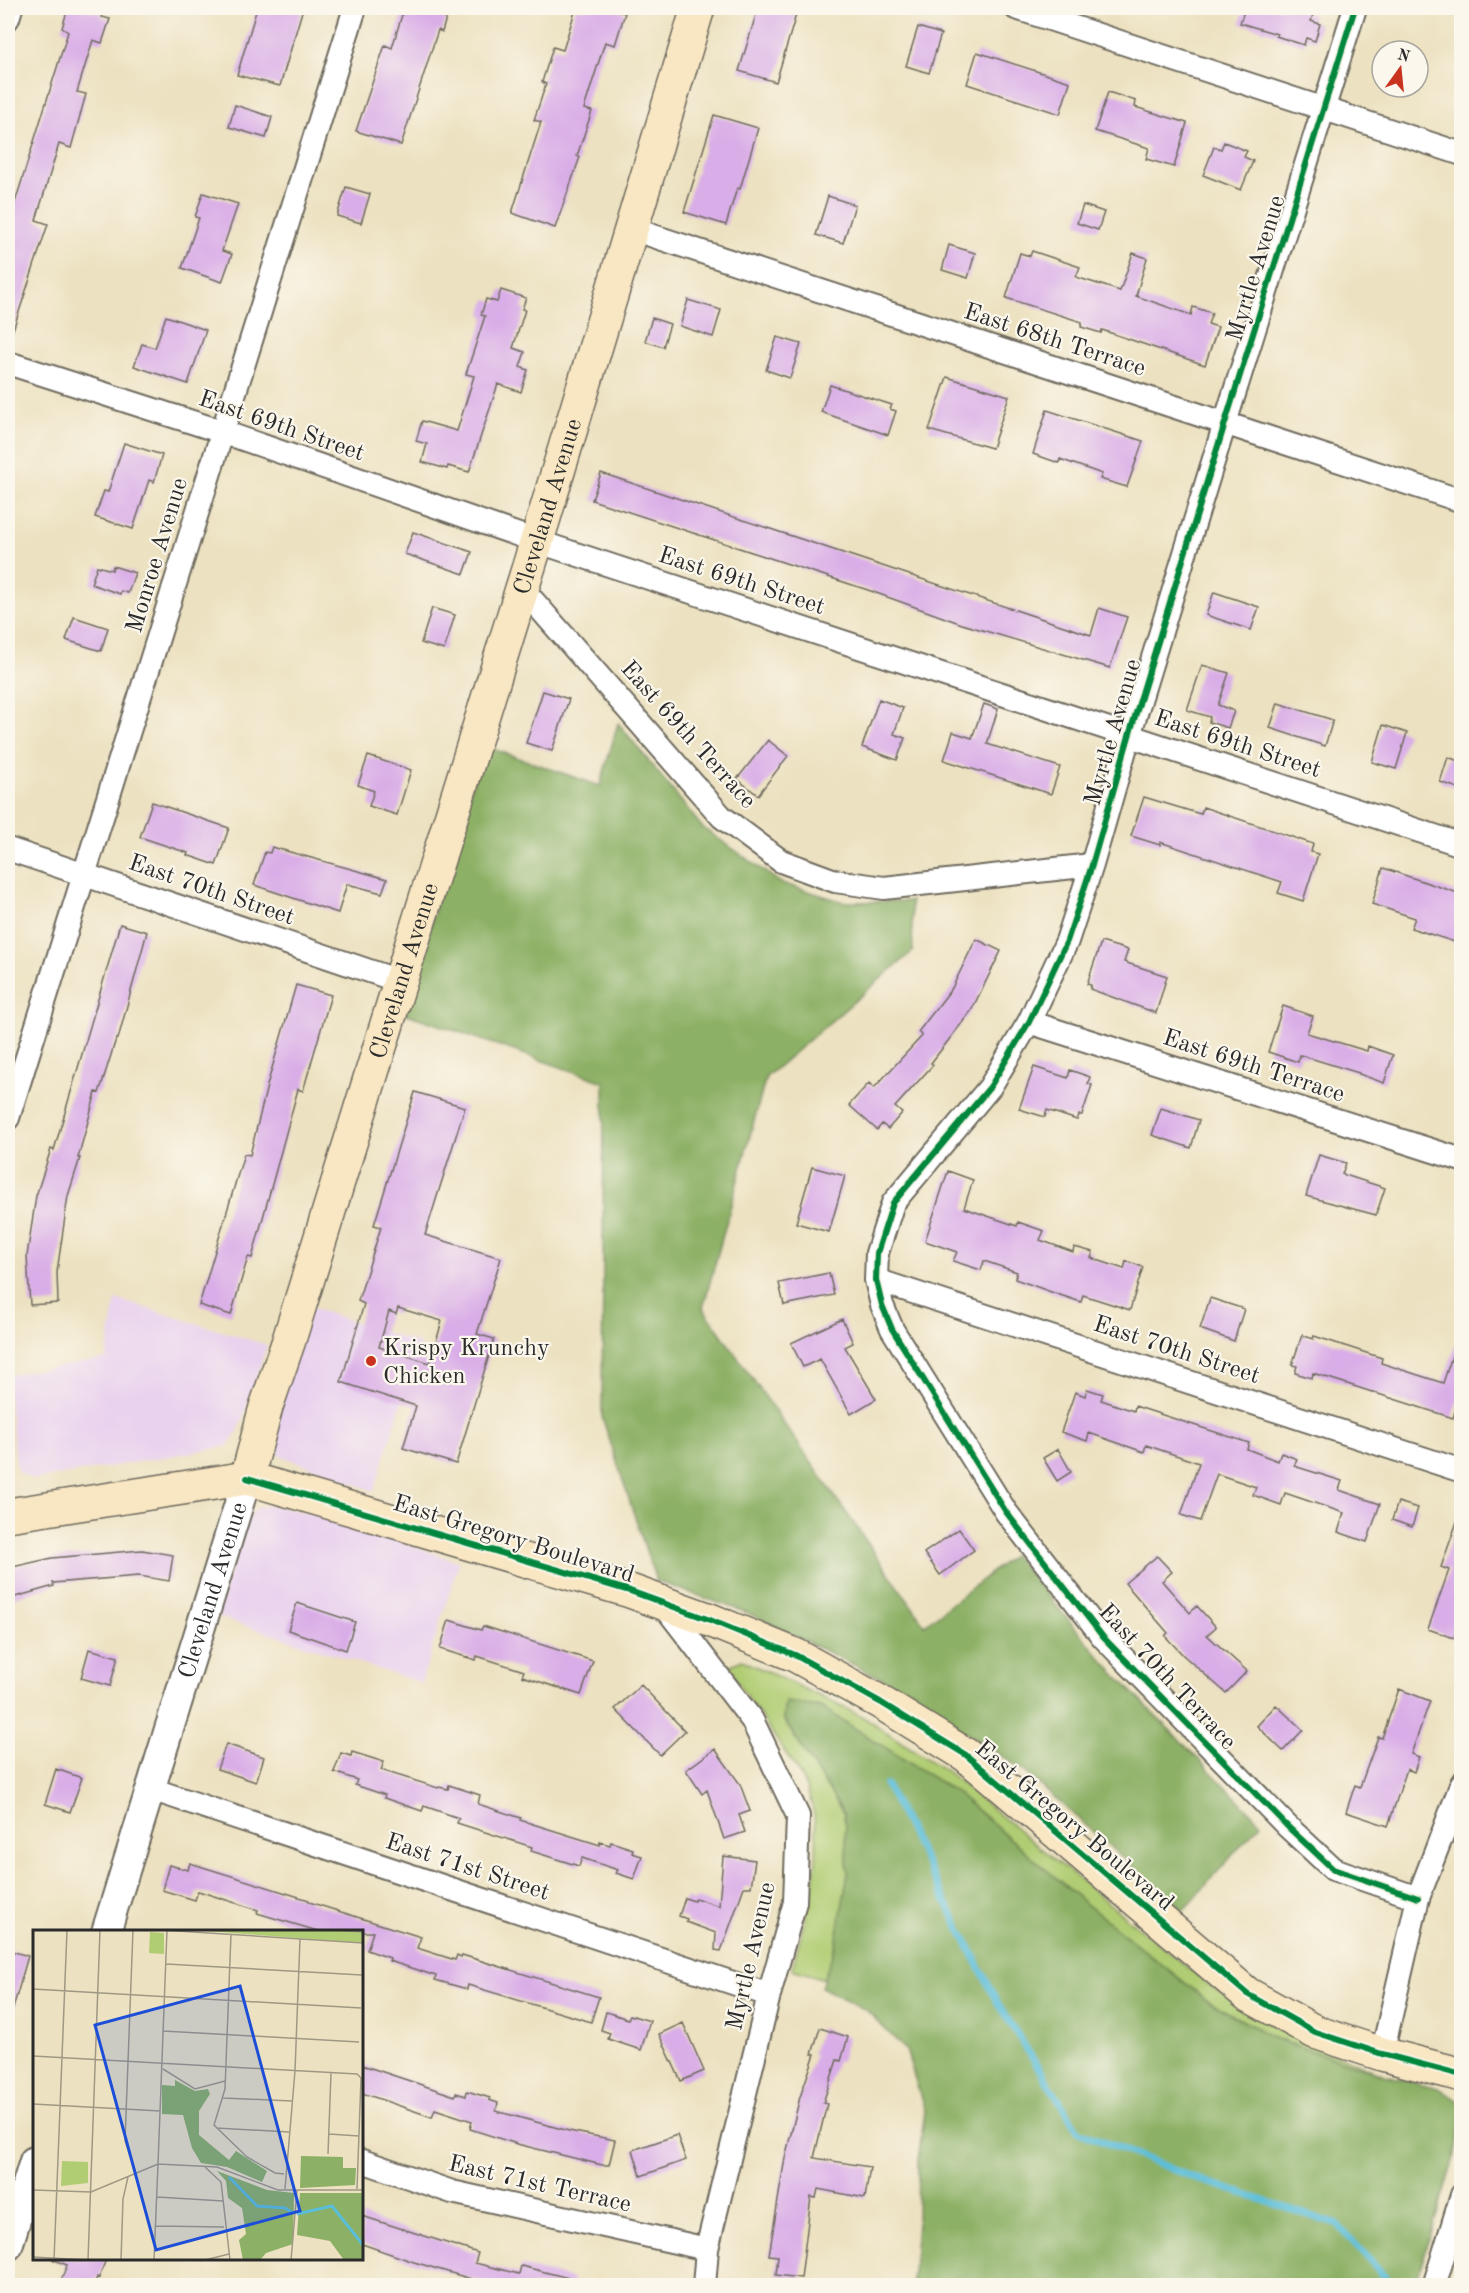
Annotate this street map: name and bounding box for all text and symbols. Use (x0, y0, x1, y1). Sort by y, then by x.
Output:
north arrow (1370, 39, 1430, 99)
text: N (1395, 47, 1412, 66)
street label: Myrtle Avenue (1223, 193, 1291, 345)
street label: East 68th Terrace (961, 300, 1148, 382)
street label: East 69th Street (195, 387, 367, 466)
street label: Cleveland Avenue (511, 416, 587, 598)
street label: Monroe Avenue (123, 475, 193, 636)
street label: East 69th Street (655, 544, 828, 620)
street label: Myrtle Avenue (1082, 656, 1146, 809)
street label: East 69th Terrace (615, 657, 760, 814)
street label: East 69th Street (1151, 707, 1324, 783)
street label: East 70th Street (125, 851, 297, 930)
street label: Cleveland Avenue (367, 880, 444, 1062)
street label: East 69th Terrace (1160, 1026, 1347, 1108)
street label: East 70th Street (1090, 1313, 1263, 1389)
place label: Krispy Krunchy Chicken (383, 1337, 550, 1389)
marker: Krispy Krunchy Chicken (364, 1354, 378, 1368)
street label: East Gregory Boulevard (390, 1492, 637, 1588)
street label: Cleveland Avenue (175, 1500, 253, 1682)
street label: East 70th Terrace (1093, 1600, 1240, 1755)
street label: East Gregory Boulevard (970, 1737, 1178, 1916)
street label: East 71st Street (382, 1830, 552, 1906)
street label: Myrtle Avenue (723, 1880, 781, 2033)
inset map (33, 1930, 363, 2260)
street label: East 71st Terrace (446, 2152, 633, 2218)

